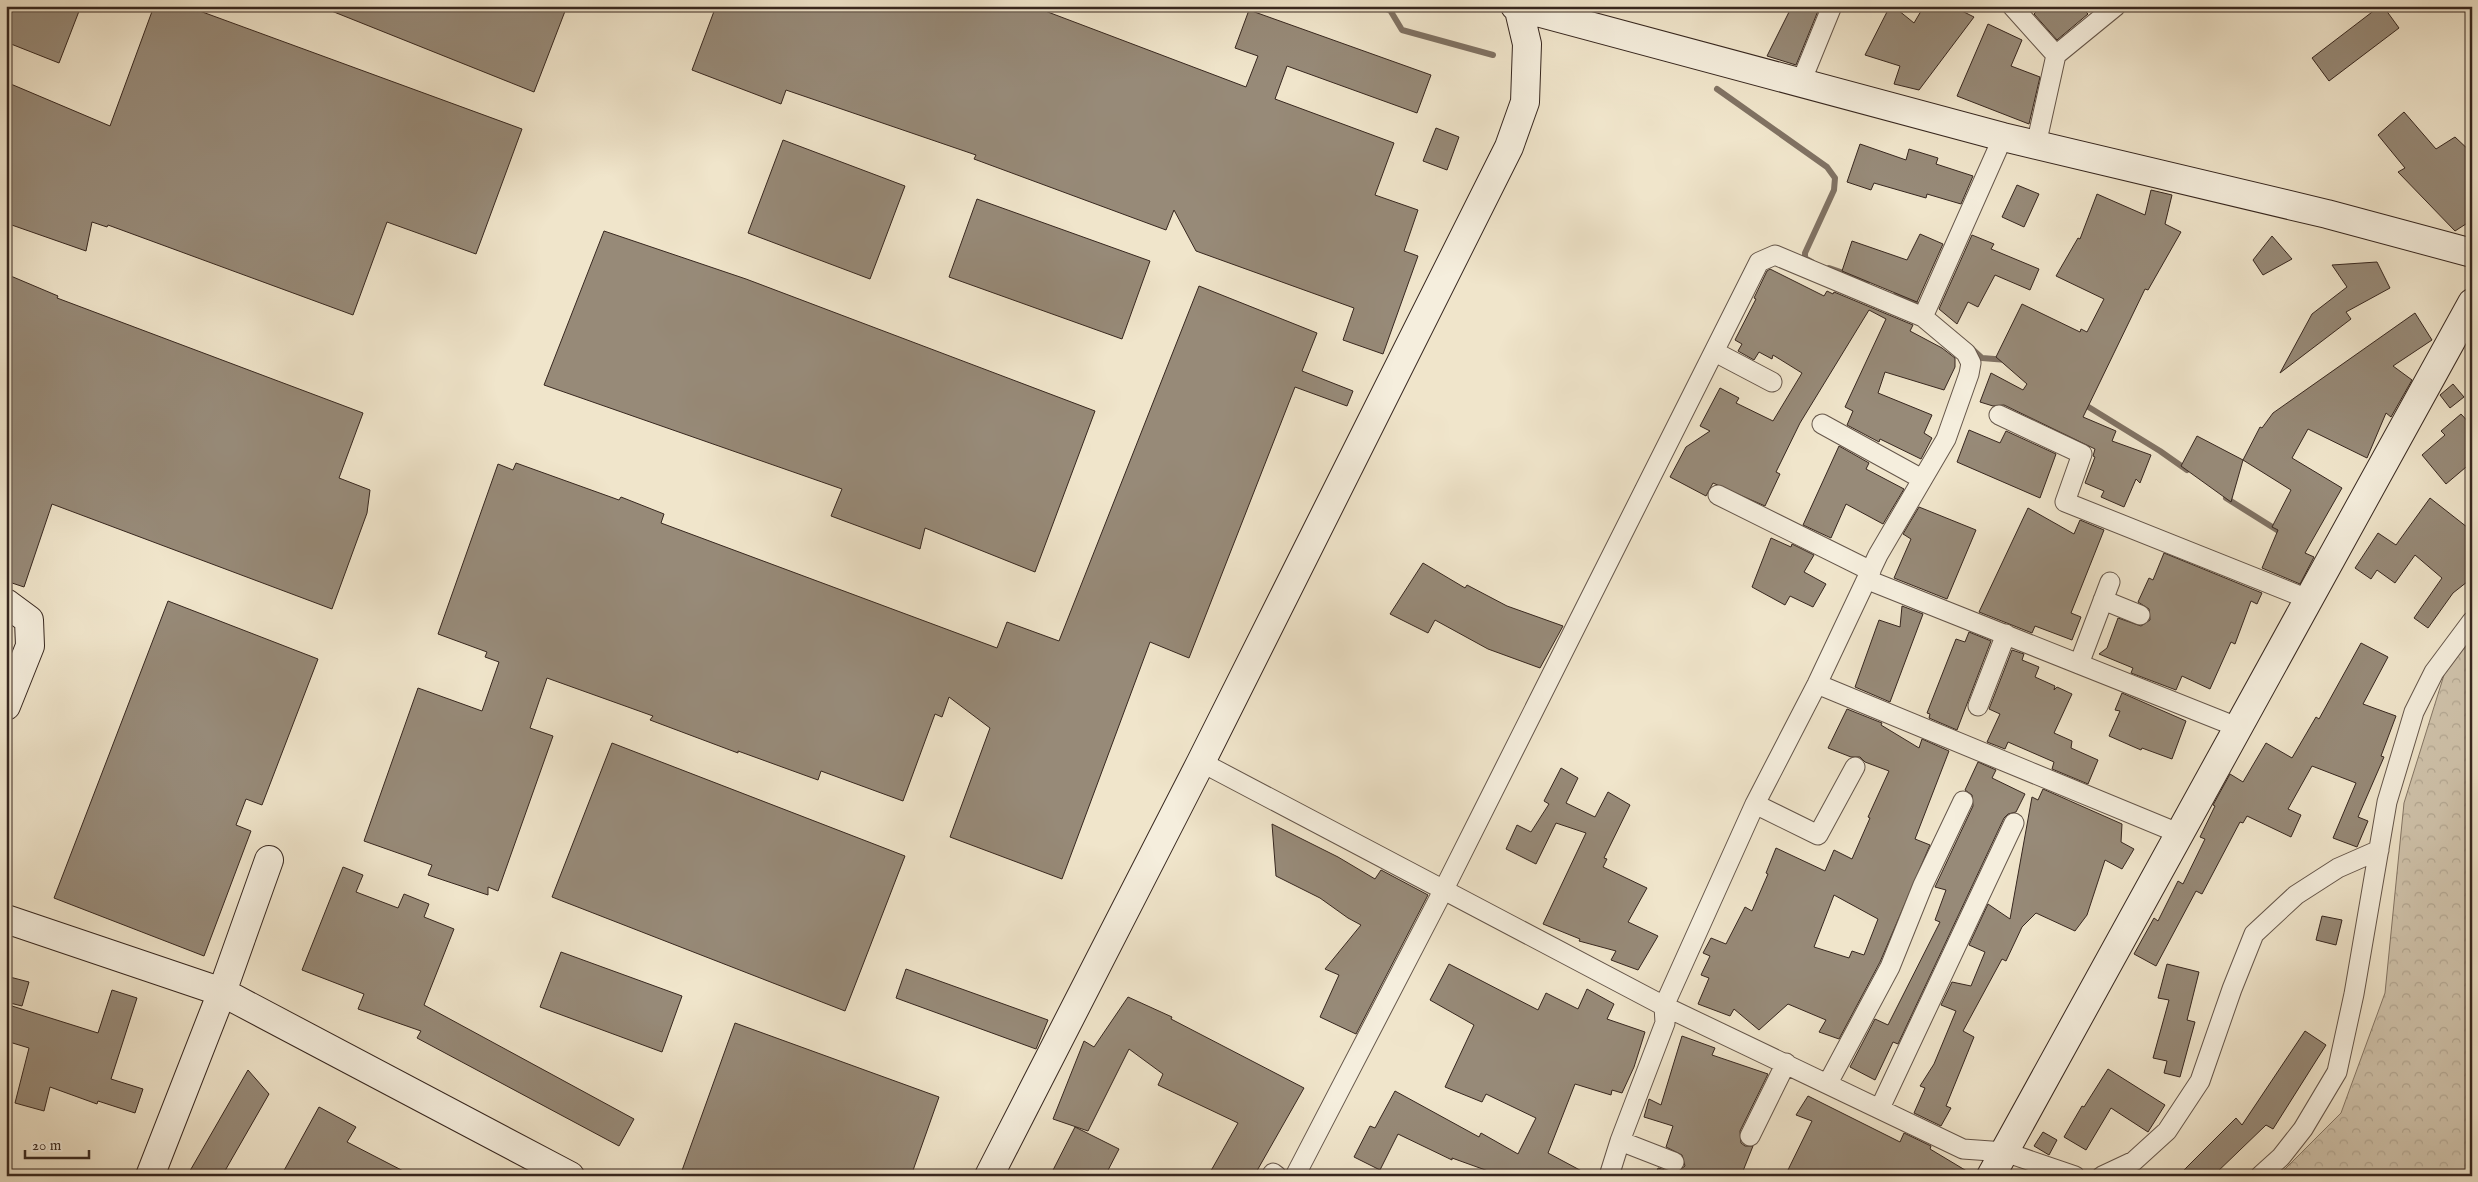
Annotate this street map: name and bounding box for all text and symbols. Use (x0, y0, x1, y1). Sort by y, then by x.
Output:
scale bar (25, 1127, 89, 1159)
text: 20 m (32, 1136, 62, 1155)

